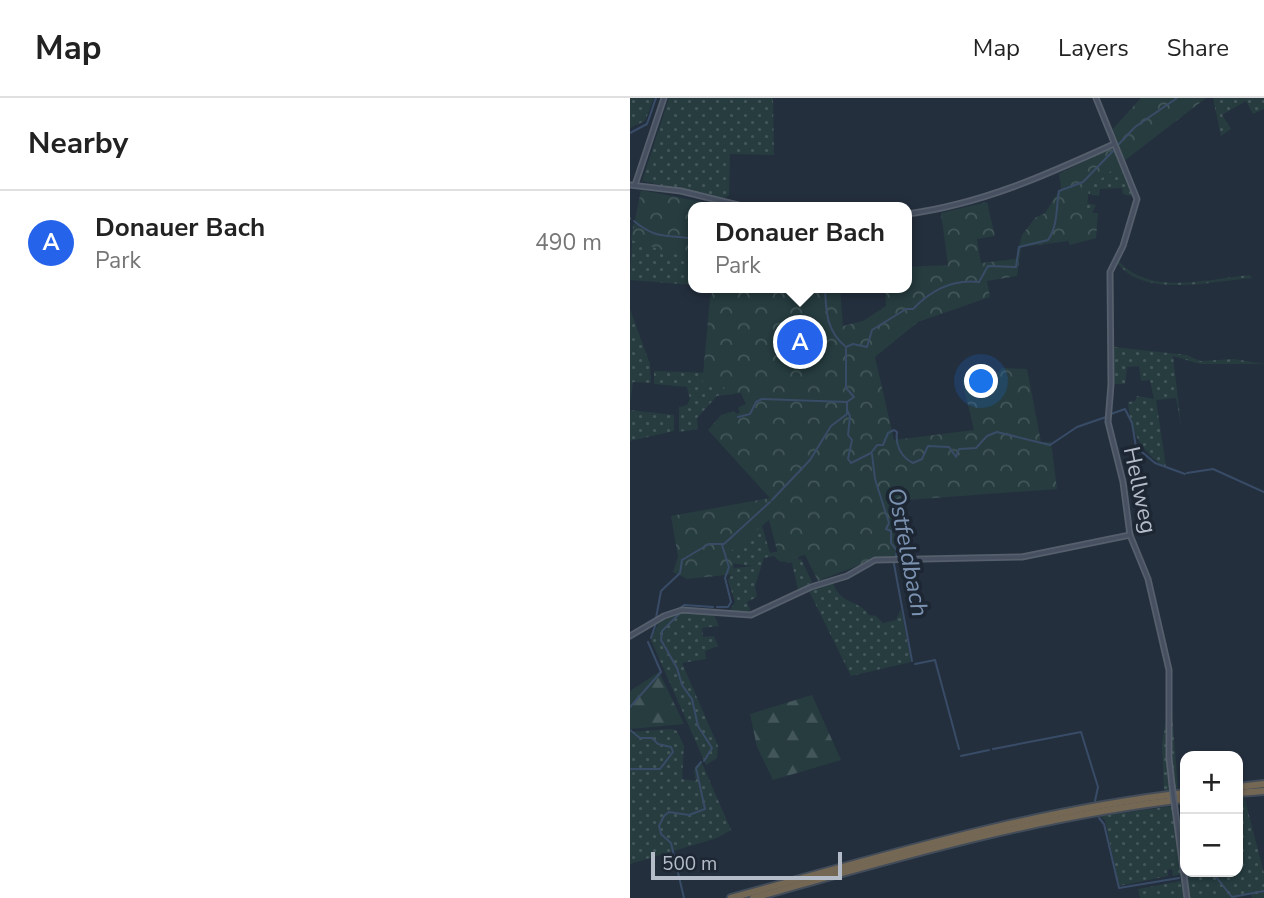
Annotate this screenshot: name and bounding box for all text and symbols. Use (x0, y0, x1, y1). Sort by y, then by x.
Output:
text: Map (35, 26, 102, 71)
text: Map (973, 32, 1020, 64)
text: Layers (1058, 32, 1129, 64)
text: Share (1167, 32, 1229, 64)
text: Nearby (28, 123, 128, 164)
popup (688, 202, 912, 293)
text: Donauer Bach (95, 210, 265, 245)
text: Donauer Bach (715, 215, 885, 250)
text: A (42, 227, 60, 258)
text: 490 m (535, 227, 602, 258)
text: Park (95, 245, 141, 276)
text: Park (715, 250, 761, 281)
pin: A (777, 316, 823, 368)
your location (964, 364, 998, 398)
street label: Hellweg (1116, 444, 1164, 536)
water label: Ostfeldbach (880, 485, 936, 619)
map controls (1180, 751, 1243, 877)
button: + (1180, 751, 1243, 814)
button: − (1180, 814, 1243, 877)
scale bar (651, 849, 842, 881)
text: 500 m (662, 851, 717, 877)

